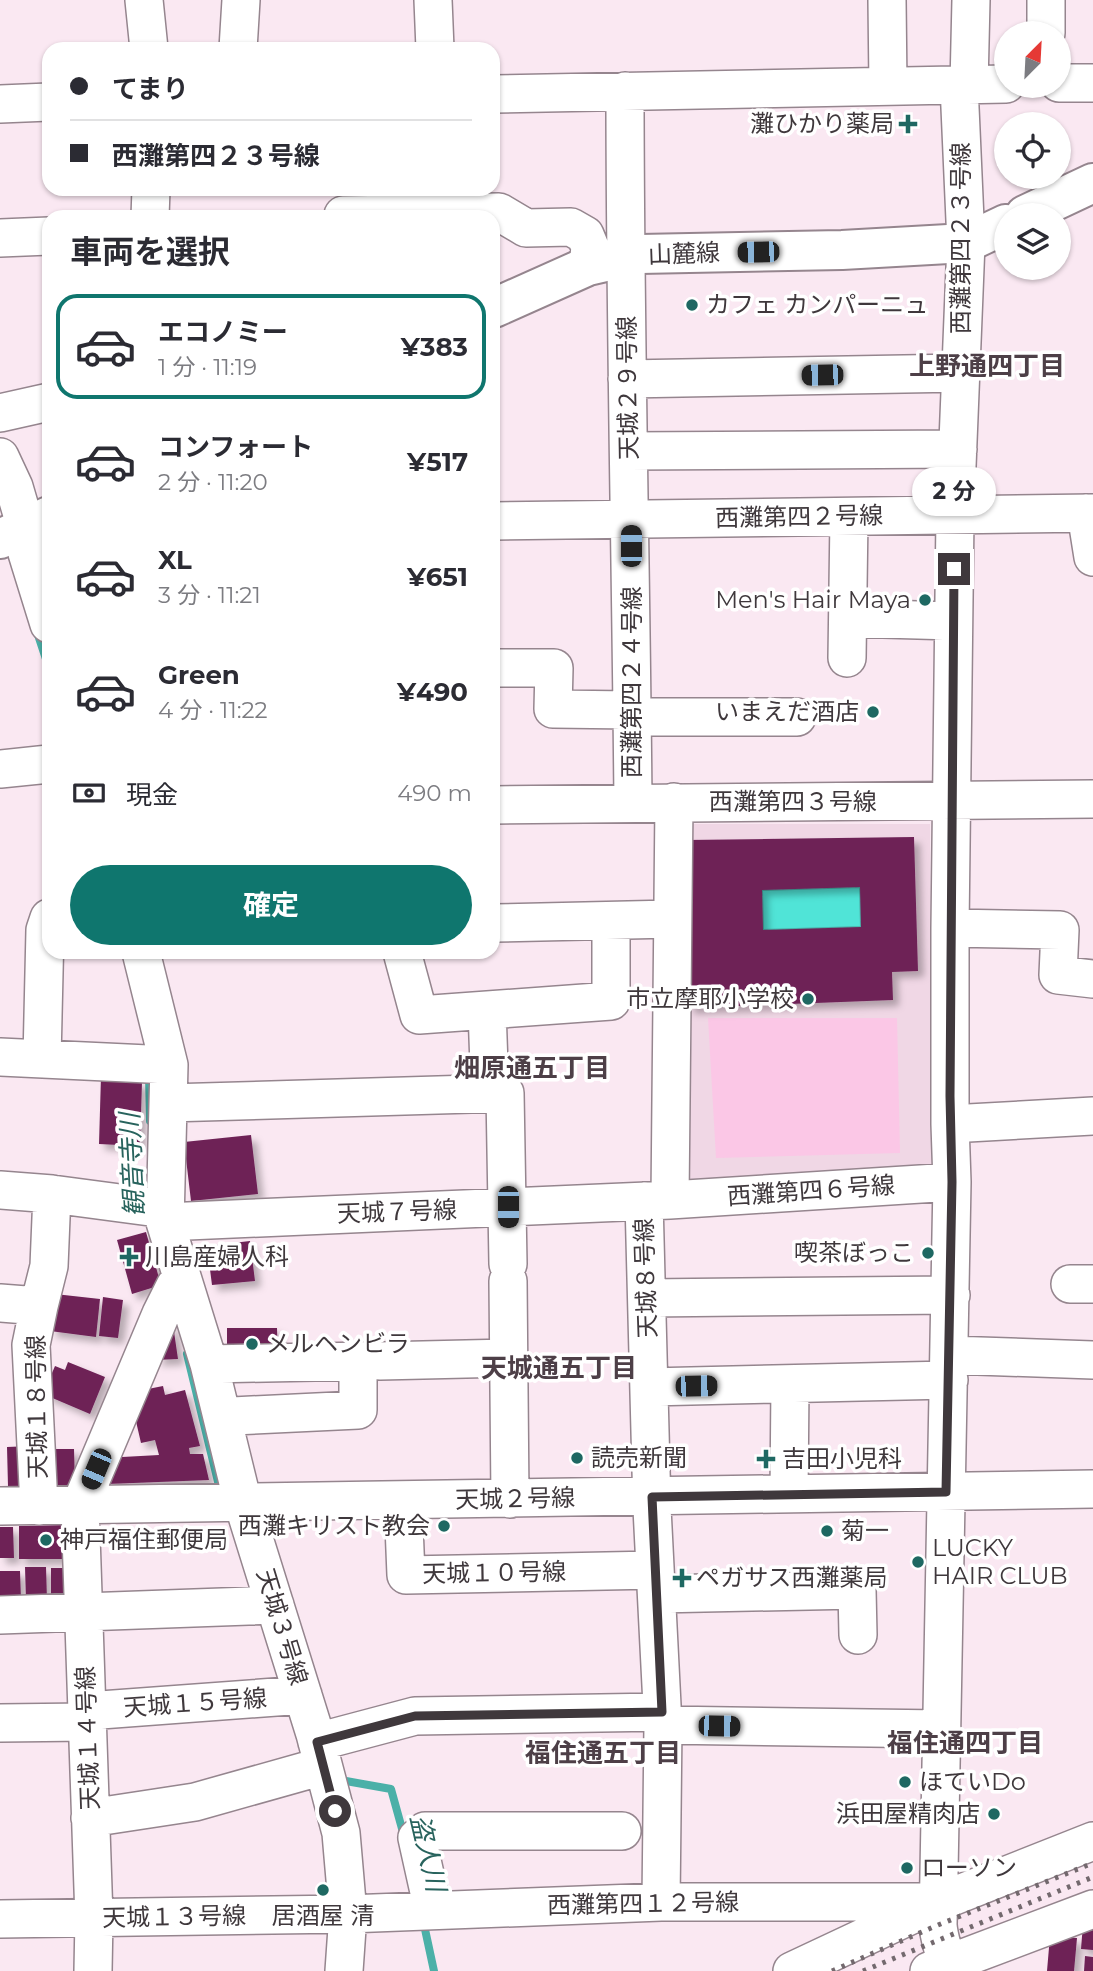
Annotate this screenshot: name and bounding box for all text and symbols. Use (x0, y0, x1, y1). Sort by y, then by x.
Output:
north arrow (994, 21, 1071, 98)
map controls (994, 21, 1071, 280)
text: てまり (112, 73, 189, 105)
place label: 灘ひかり薬局 (750, 109, 894, 138)
button: locate (994, 112, 1071, 189)
marker: 灘ひかり薬局 (900, 116, 916, 132)
text: 西灘第四２３号線 (112, 140, 320, 172)
street label: 西灘第四２３号線 (946, 142, 975, 334)
button: layers (994, 203, 1071, 280)
text: 車両を選択 (70, 232, 230, 271)
street label: 山麓線 (647, 238, 720, 269)
car (737, 241, 780, 263)
place label: カフェ カンパーニュ (706, 290, 928, 319)
marker: カフェ カンパーニュ (684, 297, 700, 313)
icon: car (74, 315, 137, 378)
text: エコノミー (158, 316, 288, 348)
street label: 天城２９号線 (612, 316, 643, 460)
text: ¥383 (401, 331, 468, 363)
district label: 上野通四丁目 (909, 350, 1065, 382)
text: 1 分 · 11:19 (158, 353, 257, 381)
car (801, 364, 844, 386)
icon: car (74, 430, 137, 493)
text: コンフォート (158, 431, 313, 463)
text: ¥517 (407, 446, 468, 478)
text: 2 分 · 11:20 (158, 468, 268, 496)
callout: 2 分 (912, 468, 996, 516)
text: 2 分 (932, 477, 976, 505)
street label: 西灘第四２号線 (715, 501, 883, 532)
car (621, 525, 642, 567)
text: XL (158, 544, 192, 576)
icon: car (74, 545, 137, 608)
route end (938, 553, 970, 585)
text: ¥651 (407, 561, 468, 593)
text: 3 分 · 11:21 (158, 581, 261, 609)
place label: Men's Hair Maya (715, 585, 911, 614)
street label: 西灘第四２４号線 (617, 586, 646, 778)
marker: Men's Hair Maya (917, 592, 933, 608)
text: Green (158, 659, 240, 691)
icon: car (74, 660, 137, 723)
text: ¥490 (397, 676, 468, 708)
text: 4 分 · 11:22 (158, 696, 268, 724)
place label: いまえだ酒店 (715, 697, 859, 726)
marker: いまえだ酒店 (865, 704, 881, 720)
icon: cash (70, 774, 108, 812)
text: 現金 (126, 779, 178, 811)
text: 490 m (397, 779, 472, 807)
street label: 西灘第四３号線 (709, 787, 877, 816)
button: 確定 (70, 865, 472, 945)
place label: 市立摩耶小学校 (626, 984, 794, 1013)
marker: 市立摩耶小学校 (800, 991, 816, 1007)
district label: 畑原通五丁目 (454, 1052, 610, 1084)
water label: 観音寺川 (113, 1109, 151, 1218)
street label: 西灘第四６号線 (726, 1170, 896, 1211)
car (498, 1186, 519, 1228)
street label: 天城７号線 (337, 1195, 457, 1228)
street label: 天城８号線 (629, 1218, 662, 1338)
place label: 喫茶ぼっこ (794, 1238, 914, 1267)
place label: 川島産婦人科 (145, 1242, 289, 1271)
marker: 喫茶ぼっこ (920, 1245, 936, 1261)
marker: 川島産婦人科 (119, 1247, 139, 1267)
place label: メルヘンビラ (266, 1329, 410, 1358)
street label: 天城１８号線 (21, 1335, 52, 1479)
marker: メルヘンビラ (244, 1336, 260, 1352)
district label: 天城通五丁目 (481, 1352, 637, 1384)
car (675, 1375, 718, 1397)
place label: 読売新聞 (591, 1443, 687, 1472)
place label: 吉田小児科 (782, 1444, 902, 1473)
car (79, 1446, 114, 1492)
marker: 吉田小児科 (756, 1449, 776, 1469)
marker: 読売新聞 (569, 1450, 585, 1466)
street label: 天城２号線 (455, 1483, 575, 1514)
place label: 西灘キリスト教会 (238, 1511, 430, 1540)
place label: 菊一 (841, 1516, 889, 1545)
marker: 西灘キリスト教会 (436, 1518, 452, 1534)
marker: 菊一 (819, 1523, 835, 1539)
place label: 神戸福住郵便局 (60, 1525, 228, 1554)
marker: 神戸福住郵便局 (38, 1532, 54, 1548)
place label: LUCKY HAIR CLUB (932, 1533, 1068, 1590)
marker: LUCKY HAIR CLUB (910, 1554, 926, 1570)
street label: 天城１０号線 (422, 1557, 566, 1588)
place label: ペガサス西灘薬局 (696, 1563, 888, 1592)
street label: 天城３号線 (251, 1565, 314, 1688)
marker: ペガサス西灘薬局 (674, 1570, 690, 1586)
street label: 天城１４号線 (70, 1666, 105, 1810)
street label: 天城１５号線 (122, 1683, 268, 1722)
car (698, 1715, 741, 1737)
district label: 福住通四丁目 (887, 1727, 1043, 1759)
district label: 福住通五丁目 (525, 1737, 681, 1769)
place label: ほていDo (919, 1767, 1026, 1796)
marker: ほていDo (897, 1774, 913, 1790)
route start (319, 1795, 351, 1827)
place label: 浜田屋精肉店 (836, 1799, 980, 1828)
marker: 浜田屋精肉店 (986, 1806, 1002, 1822)
water label: 盗人川 (404, 1811, 453, 1898)
place label: ローソン (921, 1853, 1017, 1882)
marker: ローソン (899, 1860, 915, 1876)
marker: 居酒屋 清 (315, 1882, 331, 1898)
street label: 西灘第四１２号線 (547, 1887, 739, 1920)
street label: 天城１３号線 (102, 1901, 246, 1932)
place label: 居酒屋 清 (272, 1901, 374, 1930)

